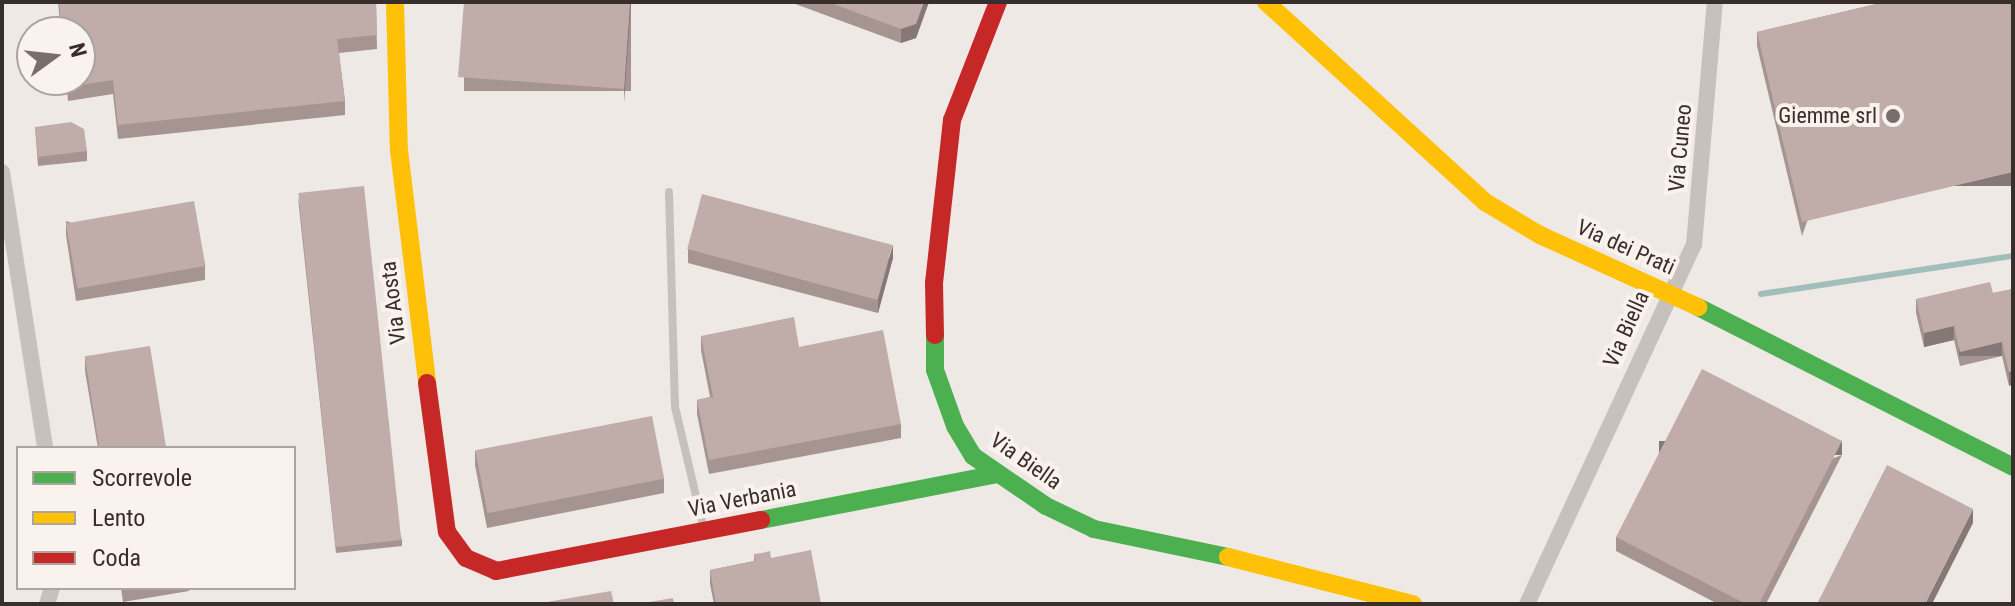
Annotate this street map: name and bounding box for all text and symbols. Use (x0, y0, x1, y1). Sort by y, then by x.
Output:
north arrow (16, 16, 96, 96)
text: N (64, 40, 92, 60)
street label: Via Cuneo (1663, 103, 1697, 193)
place label: Giemme srl (1778, 103, 1877, 129)
marker: Giemme srl (1884, 107, 1902, 125)
street label: Via dei Prati (1573, 214, 1679, 280)
street label: Via Aosta (375, 260, 411, 346)
street label: Via Biella (1597, 287, 1655, 371)
street label: Via Biella (985, 427, 1067, 495)
legend (16, 446, 296, 590)
text: Scorrevole (92, 464, 192, 492)
street label: Via Verbania (686, 476, 798, 522)
text: Lento (92, 504, 145, 532)
text: Coda (92, 544, 141, 572)

